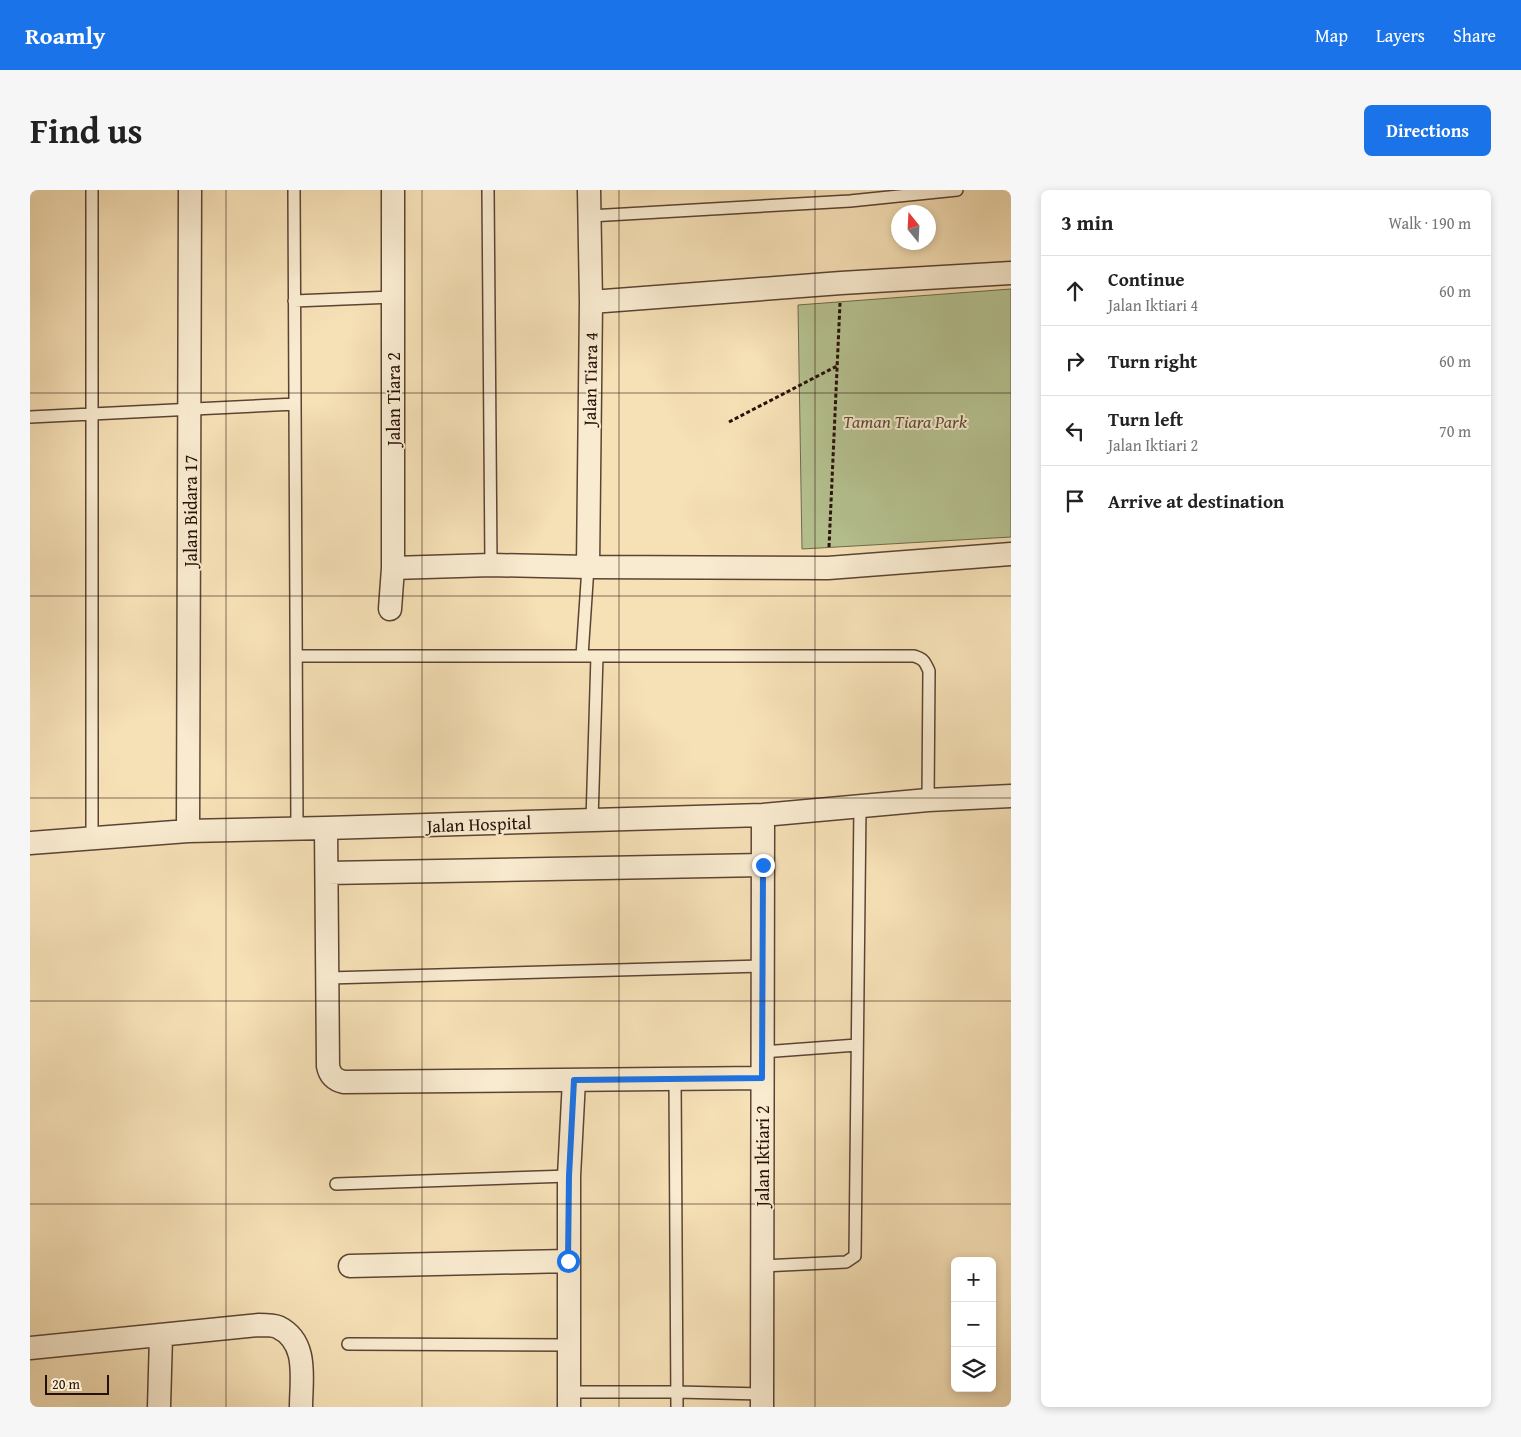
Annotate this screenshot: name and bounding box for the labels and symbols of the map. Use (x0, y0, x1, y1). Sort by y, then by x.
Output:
north arrow (891, 205, 936, 250)
street label: Jalan Tiara 4 (576, 332, 604, 428)
street label: Jalan Tiara 2 (380, 352, 407, 448)
park label: Taman Tiara Park (843, 408, 968, 435)
street label: Jalan Bidara 17 (177, 455, 204, 569)
street label: Jalan Hospital (424, 809, 532, 839)
route end (752, 854, 775, 877)
street label: Jalan Iktiari 2 (749, 1105, 776, 1209)
route start (557, 1250, 580, 1273)
scale bar (45, 1372, 109, 1395)

